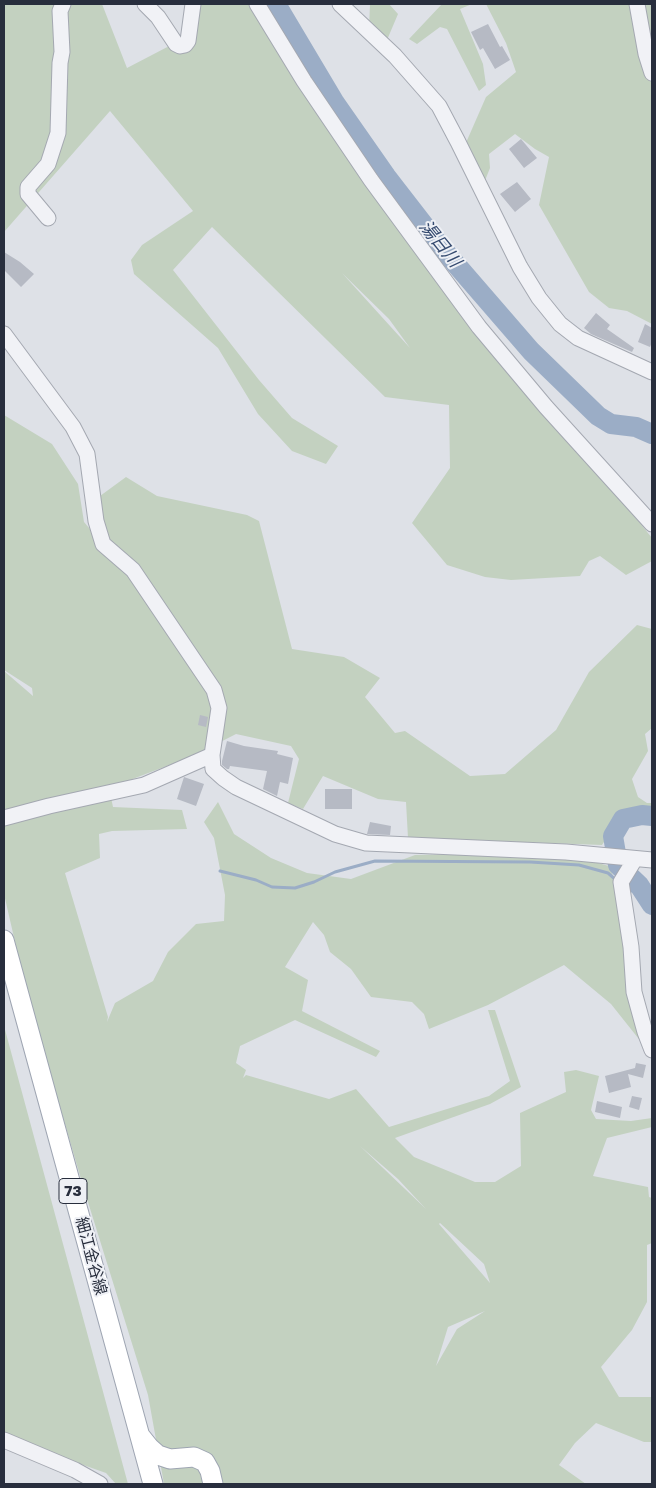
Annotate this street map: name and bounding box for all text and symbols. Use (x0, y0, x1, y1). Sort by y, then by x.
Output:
water label: 湯日川 (415, 216, 465, 272)
road number: 73 (59, 1178, 87, 1204)
street label: 細江金谷線 (71, 1215, 111, 1297)

